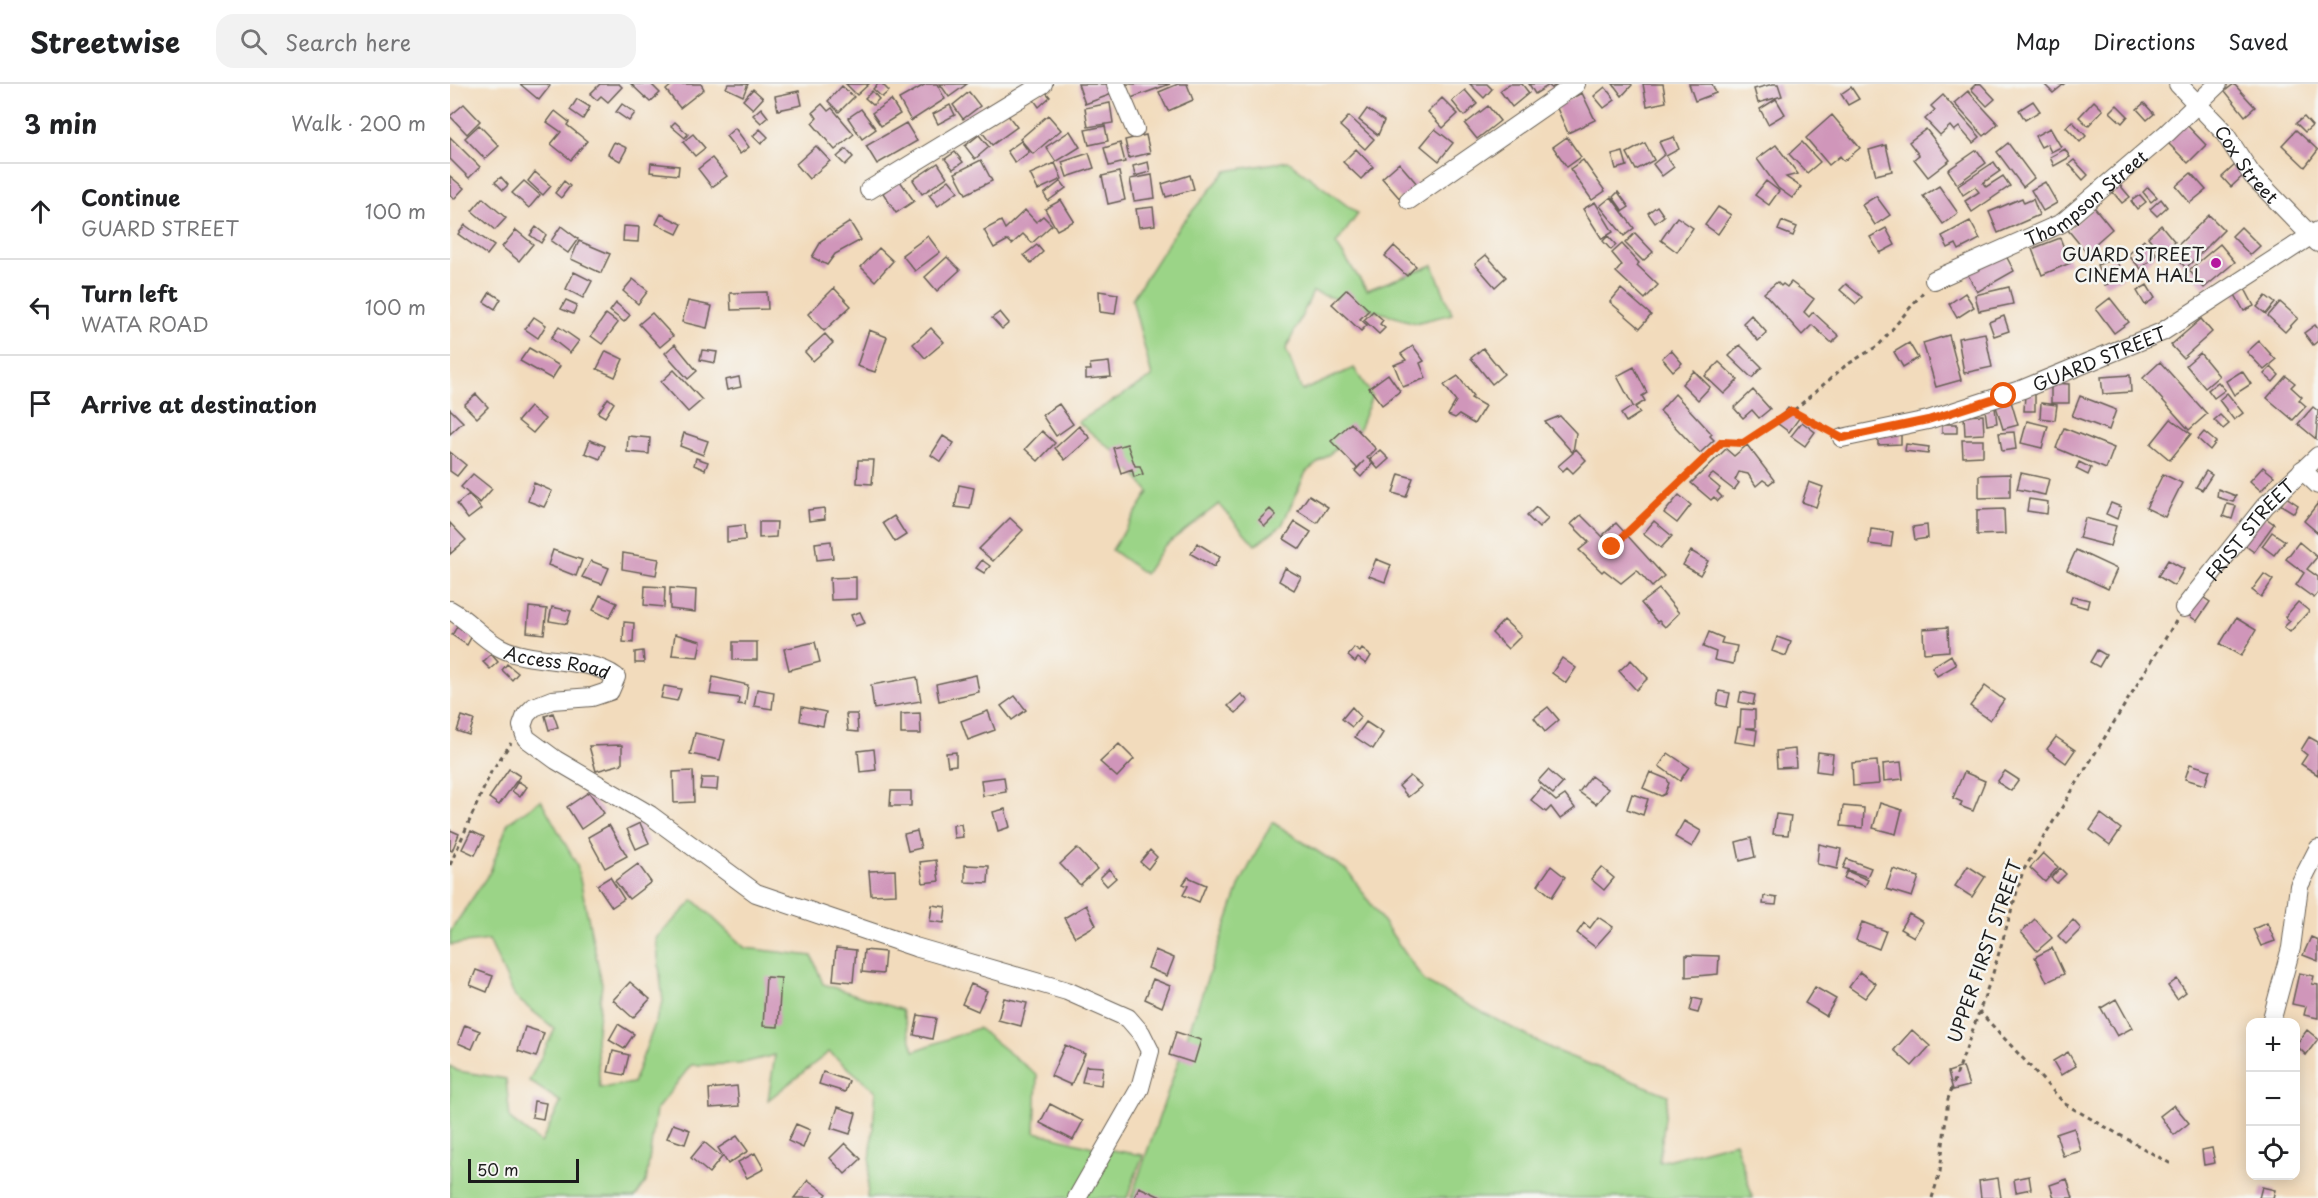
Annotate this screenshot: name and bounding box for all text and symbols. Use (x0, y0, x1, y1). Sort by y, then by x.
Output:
search box (216, 14, 636, 68)
text: Streetwise (30, 20, 180, 63)
icon: search (237, 25, 270, 58)
text: Search here (285, 25, 411, 58)
text: Map (2015, 25, 2060, 57)
text: Directions (2093, 25, 2195, 57)
text: Saved (2228, 25, 2288, 57)
text: 3 min (24, 104, 97, 143)
text: Walk · 200 m (291, 108, 426, 138)
street label: Cox Street (2209, 119, 2286, 209)
street label: Thompson Street (2020, 143, 2153, 252)
text: Continue (81, 180, 180, 213)
icon: ahead (24, 195, 57, 228)
text: 100 m (365, 196, 426, 226)
text: GUARD STREET (81, 213, 239, 243)
place label: GUARD STREET CINEMA HALL (2062, 240, 2205, 288)
marker: GUARD STREET CINEMA HALL (2209, 256, 2223, 270)
text: Turn left (81, 276, 178, 309)
icon: left (24, 291, 57, 324)
text: 100 m (365, 292, 426, 322)
text: WATA ROAD (81, 309, 209, 339)
street label: GUARD STREET (2028, 318, 2171, 397)
route start (1990, 382, 2016, 408)
icon: arrive (24, 387, 57, 420)
text: Arrive at destination (81, 387, 317, 420)
street label: FRIST STREET (2198, 472, 2300, 586)
route end (1598, 533, 1624, 559)
street label: Access Road (501, 637, 615, 685)
street label: UPPER FIRST STREET (1940, 855, 2028, 1046)
map controls (2246, 1018, 2300, 1180)
button: + (2246, 1018, 2300, 1072)
button: − (2246, 1072, 2300, 1126)
button: locate (2246, 1126, 2300, 1180)
scale bar (468, 1156, 579, 1184)
text: 50 m (477, 1157, 518, 1181)

